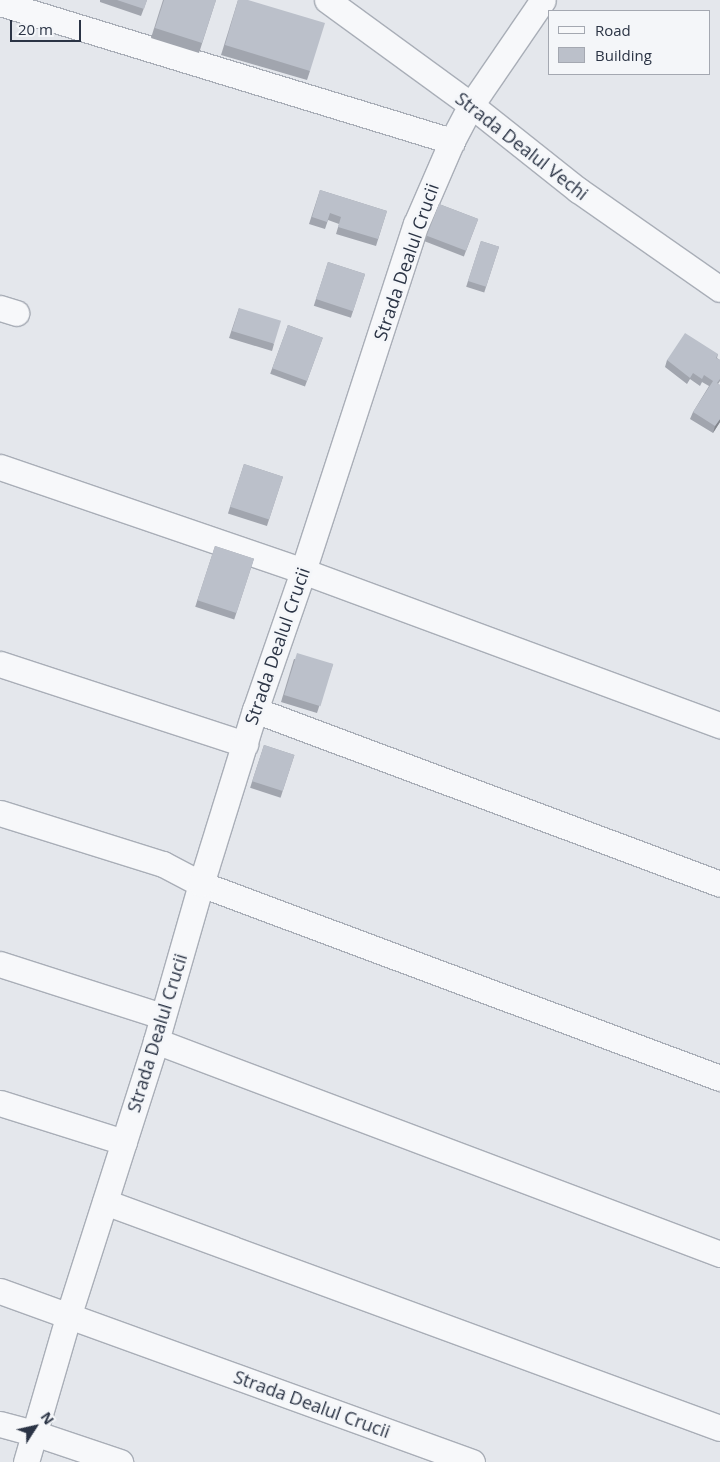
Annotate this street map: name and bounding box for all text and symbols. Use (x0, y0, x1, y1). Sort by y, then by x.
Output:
scale bar (12, 10, 84, 42)
legend (548, 10, 710, 75)
text: 20 m (18, 19, 53, 39)
text: Road (595, 20, 631, 40)
text: Building (595, 45, 652, 65)
street label: Strada Dealul Vechi (451, 88, 593, 204)
street label: Strada Dealul Crucii (369, 181, 443, 343)
street label: Strada Dealul Crucii (240, 565, 314, 727)
street label: Strada Dealul Crucii (123, 951, 191, 1115)
street label: Strada Dealul Crucii (231, 1366, 393, 1442)
north arrow (10, 1402, 60, 1452)
text: N (37, 1408, 59, 1428)

